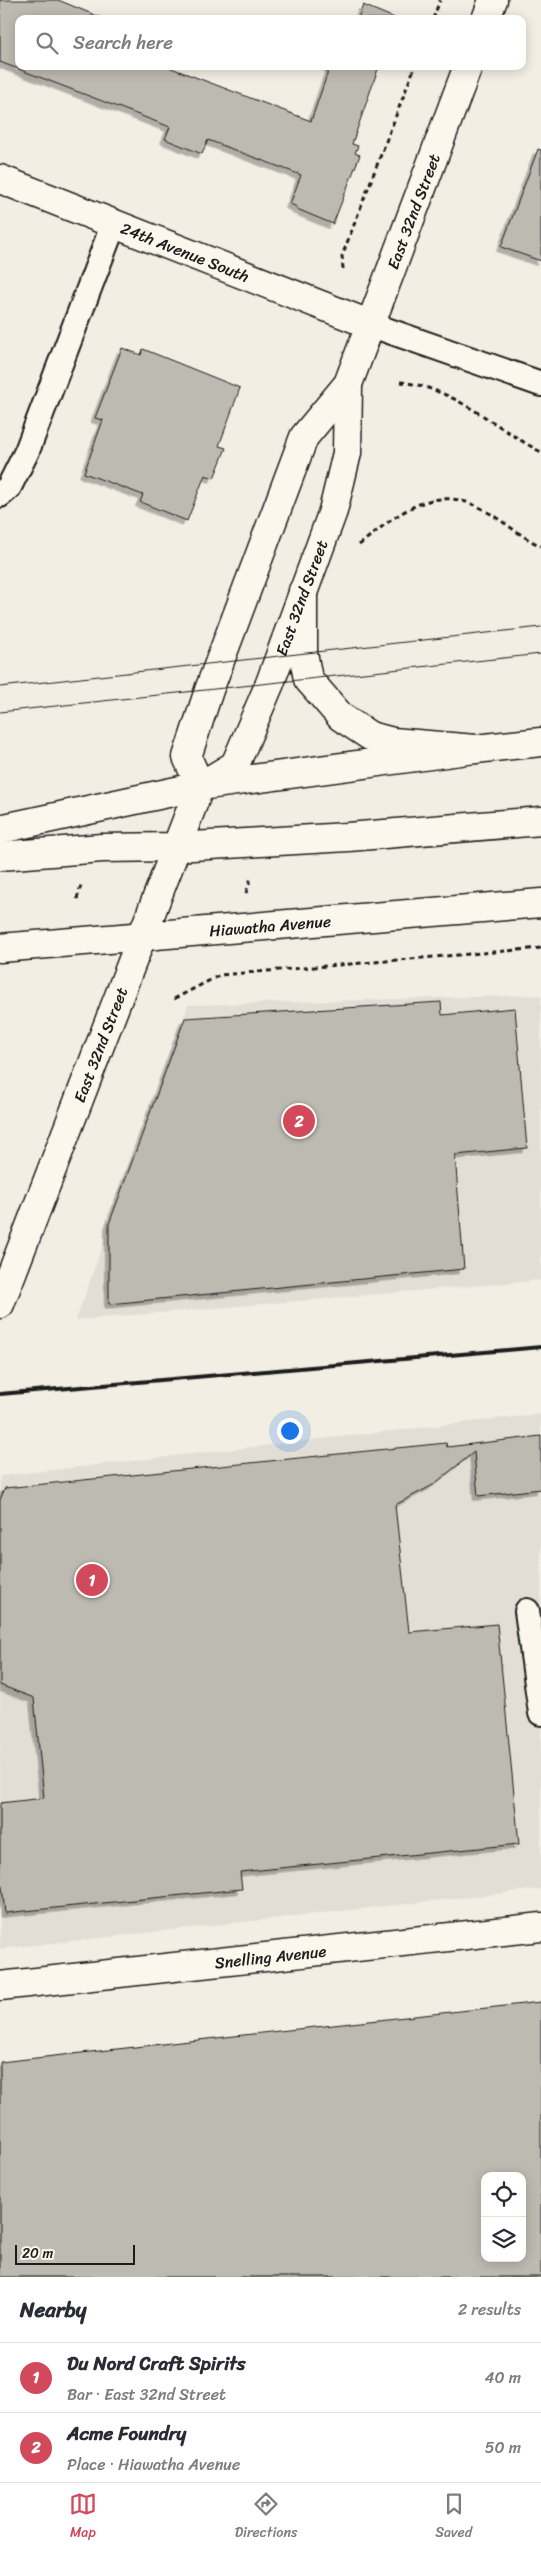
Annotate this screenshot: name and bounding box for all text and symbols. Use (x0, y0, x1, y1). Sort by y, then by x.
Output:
search box (15, 15, 526, 70)
text: Search here (73, 26, 173, 59)
icon: search (33, 29, 61, 57)
street label: East 32nd Street (379, 149, 449, 274)
street label: 24th Avenue South (116, 214, 254, 291)
street label: East 32nd Street (267, 536, 336, 660)
street label: Hiawatha Avenue (208, 907, 332, 946)
street label: East 32nd Street (65, 983, 136, 1107)
pin: 2 (283, 1102, 315, 1140)
your location (277, 1418, 303, 1444)
pin: 1 (76, 1561, 108, 1599)
street label: Snelling Avenue (213, 1936, 328, 1978)
map controls (481, 2172, 526, 2262)
button: locate (481, 2172, 526, 2217)
button: layers (481, 2217, 526, 2262)
text: 20 m (22, 2241, 53, 2266)
scale bar (15, 2242, 135, 2265)
text: Nearby (20, 2291, 86, 2329)
text: 2 results (458, 2295, 521, 2324)
text: Du Nord Craft Spirits (67, 2347, 246, 2380)
text: 1 (33, 2363, 39, 2392)
text: 40 m (484, 2363, 521, 2392)
text: Bar · East 32nd Street (67, 2380, 226, 2409)
text: Acme Foundry (67, 2417, 186, 2450)
text: 2 (31, 2433, 41, 2462)
text: 50 m (485, 2433, 521, 2462)
text: Place · Hiawatha Avenue (67, 2450, 240, 2479)
tab: Map (69, 2490, 97, 2545)
tab: Directions (235, 2490, 297, 2545)
tab: Saved (435, 2490, 472, 2545)

